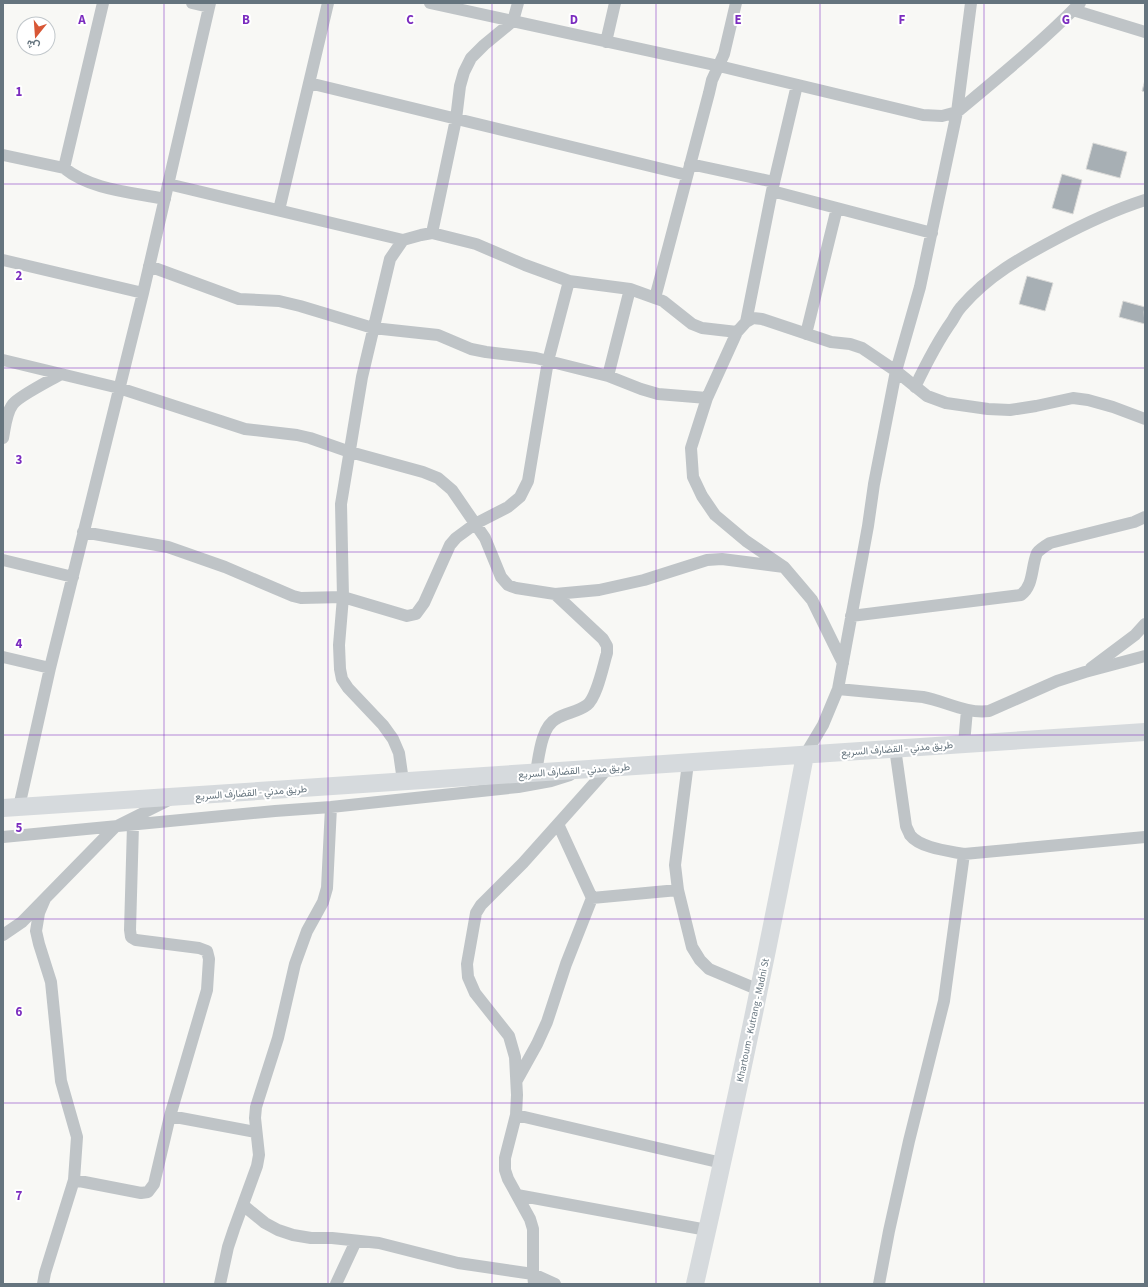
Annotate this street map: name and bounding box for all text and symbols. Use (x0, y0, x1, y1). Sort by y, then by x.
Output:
text: A (77, 11, 86, 29)
text: B (242, 11, 250, 29)
text: C (406, 11, 414, 29)
text: D (570, 11, 578, 29)
text: E (734, 11, 742, 29)
text: F (899, 11, 906, 29)
text: G (1062, 11, 1070, 29)
north arrow (16, 16, 56, 56)
text: ش (25, 36, 42, 54)
text: 1 (16, 83, 23, 101)
text: 2 (16, 267, 23, 285)
text: 3 (16, 451, 23, 469)
text: 4 (16, 635, 23, 653)
street label: طريق مدني - القضارف السريع (841, 738, 954, 761)
street label: طريق مدني - القضارف السريع (518, 760, 631, 783)
street label: طريق مدني - القضارف السريع (195, 782, 308, 805)
text: 5 (16, 819, 23, 837)
street label: Khartoum - Kutrang - Madni St (733, 957, 773, 1083)
text: 6 (16, 1003, 23, 1021)
text: 7 (16, 1187, 23, 1205)

